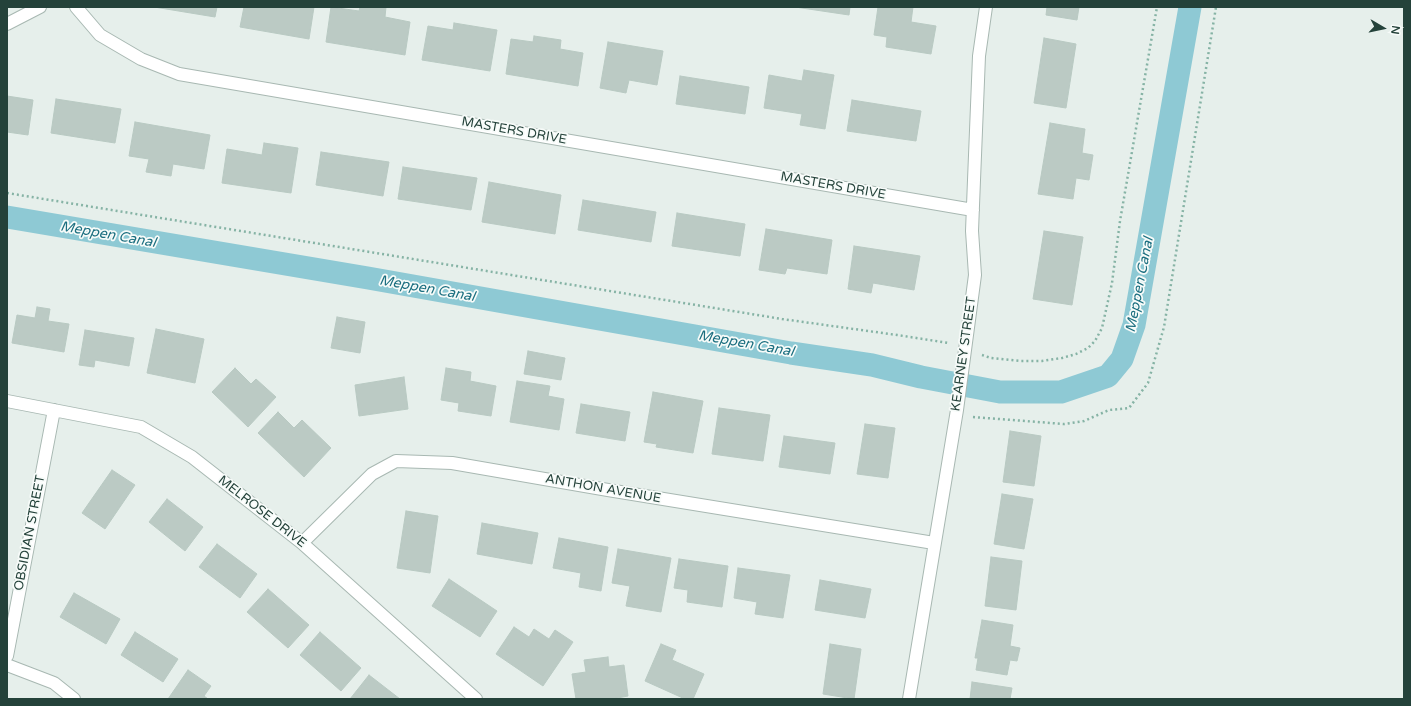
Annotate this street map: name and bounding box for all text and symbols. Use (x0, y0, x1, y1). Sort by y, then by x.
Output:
north arrow (1363, 8, 1403, 48)
text: N (1388, 25, 1402, 35)
street label: MASTERS DRIVE (460, 114, 568, 148)
street label: MASTERS DRIVE (779, 169, 887, 203)
water label: Meppen Canal (59, 218, 157, 252)
water label: Meppen Canal (1123, 236, 1157, 334)
water label: Meppen Canal (378, 272, 476, 306)
street label: KEARNEY STREET (948, 296, 980, 412)
water label: Meppen Canal (697, 327, 795, 361)
street label: ANTHON AVENUE (544, 471, 662, 507)
street label: MELROSE DRIVE (215, 473, 309, 551)
street label: OBSIDIAN STREET (11, 474, 49, 592)

